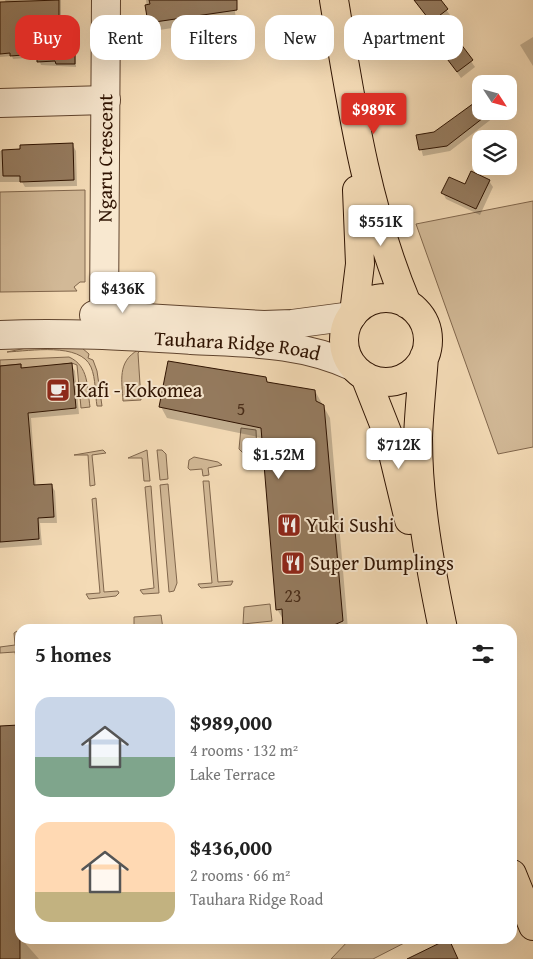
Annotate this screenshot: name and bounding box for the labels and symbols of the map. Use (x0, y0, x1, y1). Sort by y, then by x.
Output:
north arrow (472, 75, 518, 120)
pin: $989K (339, 92, 409, 135)
street label: Ngaru Crescent (90, 94, 119, 222)
pin: $551K (346, 204, 416, 247)
pin: $436K (88, 272, 158, 314)
street label: Tauhara Ridge Road (154, 323, 324, 368)
place label: Kafi - Kokomea (76, 375, 203, 404)
cafe icon: Kafi - Kokomea (45, 377, 71, 403)
house number: 5 (237, 395, 245, 422)
pin: $712K (364, 428, 434, 470)
pin: $1.52M (238, 438, 320, 480)
place label: Yuki Sushi (306, 510, 395, 539)
restaurant icon: Yuki Sushi (276, 512, 302, 538)
place label: Super Dumplings (310, 548, 454, 577)
restaurant icon: Super Dumplings (280, 550, 306, 576)
house number: 23 (284, 582, 302, 609)

